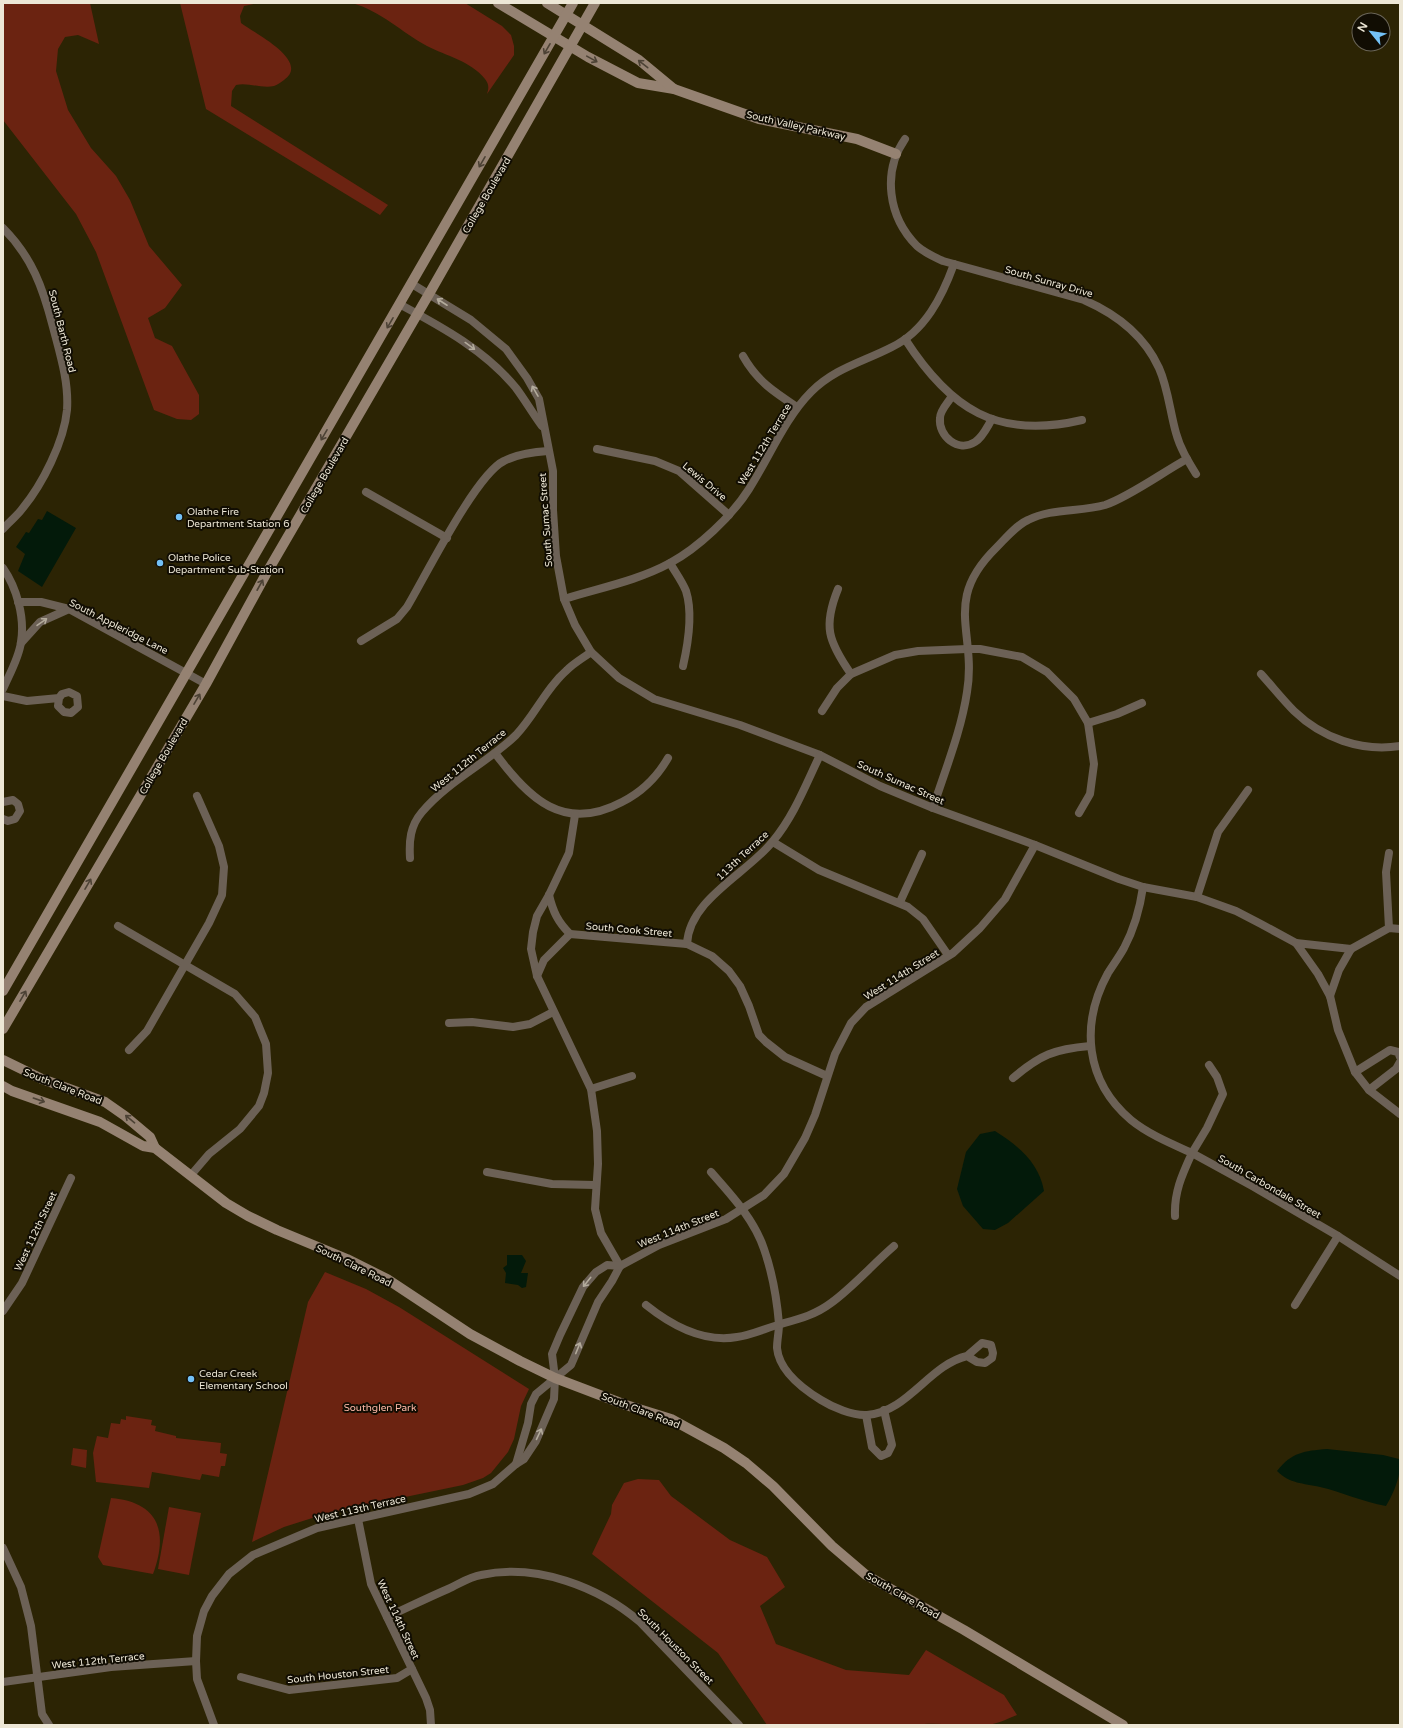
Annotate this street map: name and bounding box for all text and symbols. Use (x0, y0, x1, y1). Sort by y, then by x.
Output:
north arrow (1351, 12, 1391, 52)
text: N (1355, 20, 1371, 34)
one-way arrow (542, 43, 550, 55)
one-way arrow (586, 56, 598, 63)
one-way arrow (638, 60, 649, 69)
street label: South Valley Parkway (745, 109, 847, 143)
street label: College Boulevard (460, 155, 514, 236)
one-way arrow (478, 156, 486, 168)
street label: South Sunray Drive (1003, 264, 1094, 300)
street label: South Barth Road (46, 289, 78, 374)
one-way arrow (437, 298, 448, 306)
one-way arrow (385, 317, 393, 329)
one-way arrow (464, 342, 475, 350)
one-way arrow (530, 385, 538, 397)
street label: West 112th Terrace (736, 401, 794, 488)
one-way arrow (320, 429, 328, 441)
street label: College Boulevard (298, 435, 352, 516)
street label: Lewis Drive (680, 460, 729, 504)
street label: South Sumac Street (537, 472, 555, 567)
place label: Olathe Fire Department Station 6 (187, 506, 289, 530)
marker: Olathe Fire Department Station 6 (174, 512, 184, 522)
place label: Olathe Police Department Sub-Station (168, 552, 284, 576)
marker: Olathe Police Department Sub-Station (155, 558, 165, 568)
one-way arrow (257, 580, 264, 592)
street label: South Appleridge Lane (67, 597, 170, 657)
one-way arrow (37, 618, 48, 626)
one-way arrow (193, 693, 201, 705)
street label: College Boulevard (137, 716, 191, 797)
street label: West 112th Terrace (429, 727, 509, 795)
street label: South Sumac Street (855, 758, 946, 808)
street label: 113th Terrace (714, 828, 771, 883)
one-way arrow (85, 878, 93, 890)
street label: South Cook Street (585, 920, 673, 940)
street label: West 114th Street (862, 947, 942, 1003)
one-way arrow (19, 990, 27, 1002)
street label: South Clare Road (22, 1066, 104, 1107)
one-way arrow (33, 1097, 45, 1105)
one-way arrow (124, 1115, 135, 1124)
street label: South Carbondale Street (1216, 1152, 1323, 1221)
street label: West 112th Street (12, 1190, 60, 1273)
street label: West 114th Street (636, 1207, 721, 1251)
street label: South Clare Road (314, 1242, 393, 1289)
one-way arrow (583, 1277, 592, 1287)
one-way arrow (575, 1343, 583, 1355)
place label: Cedar Creek Elementary School (199, 1368, 288, 1392)
marker: Cedar Creek Elementary School (186, 1374, 196, 1384)
street label: South Clare Road (600, 1390, 682, 1431)
park label: Southglen Park (344, 1402, 417, 1414)
one-way arrow (536, 1428, 543, 1440)
street label: West 113th Terrace (313, 1493, 407, 1525)
street label: South Clare Road (864, 1570, 941, 1622)
street label: West 114th Street (374, 1578, 422, 1661)
street label: South Houston Street (635, 1606, 716, 1687)
street label: West 112th Terrace (51, 1650, 145, 1672)
street label: South Houston Street (287, 1664, 390, 1686)

